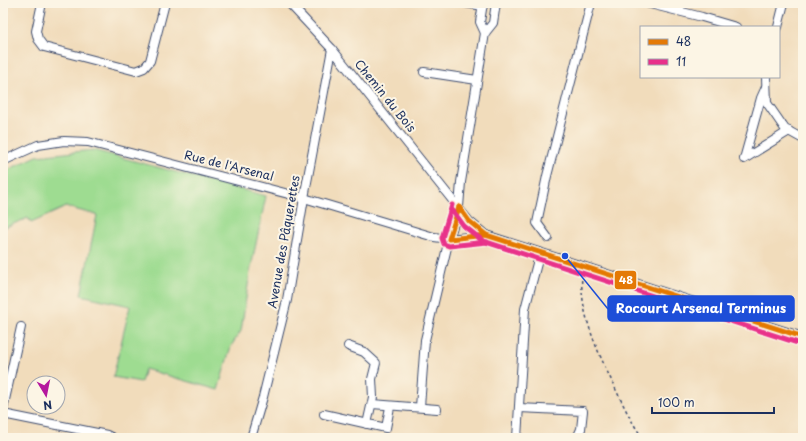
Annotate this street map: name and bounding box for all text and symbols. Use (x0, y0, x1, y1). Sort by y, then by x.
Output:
legend (640, 26, 780, 78)
text: 48 (676, 32, 691, 50)
text: 11 (676, 52, 686, 70)
street label: Chemin du Bois (351, 55, 421, 136)
street label: Rue de l'Arsenal (183, 145, 276, 185)
street label: Avenue des Pâquerettes (262, 173, 304, 310)
line badge: 48 (614, 270, 637, 290)
text: 48 (619, 271, 633, 288)
callout: Rocourt Arsenal Terminus (608, 296, 794, 321)
text: Rocourt Arsenal Terminus (616, 298, 786, 317)
north arrow (26, 375, 66, 415)
scale bar (652, 389, 774, 415)
text: 100 m (658, 393, 695, 411)
text: N (42, 396, 54, 415)

